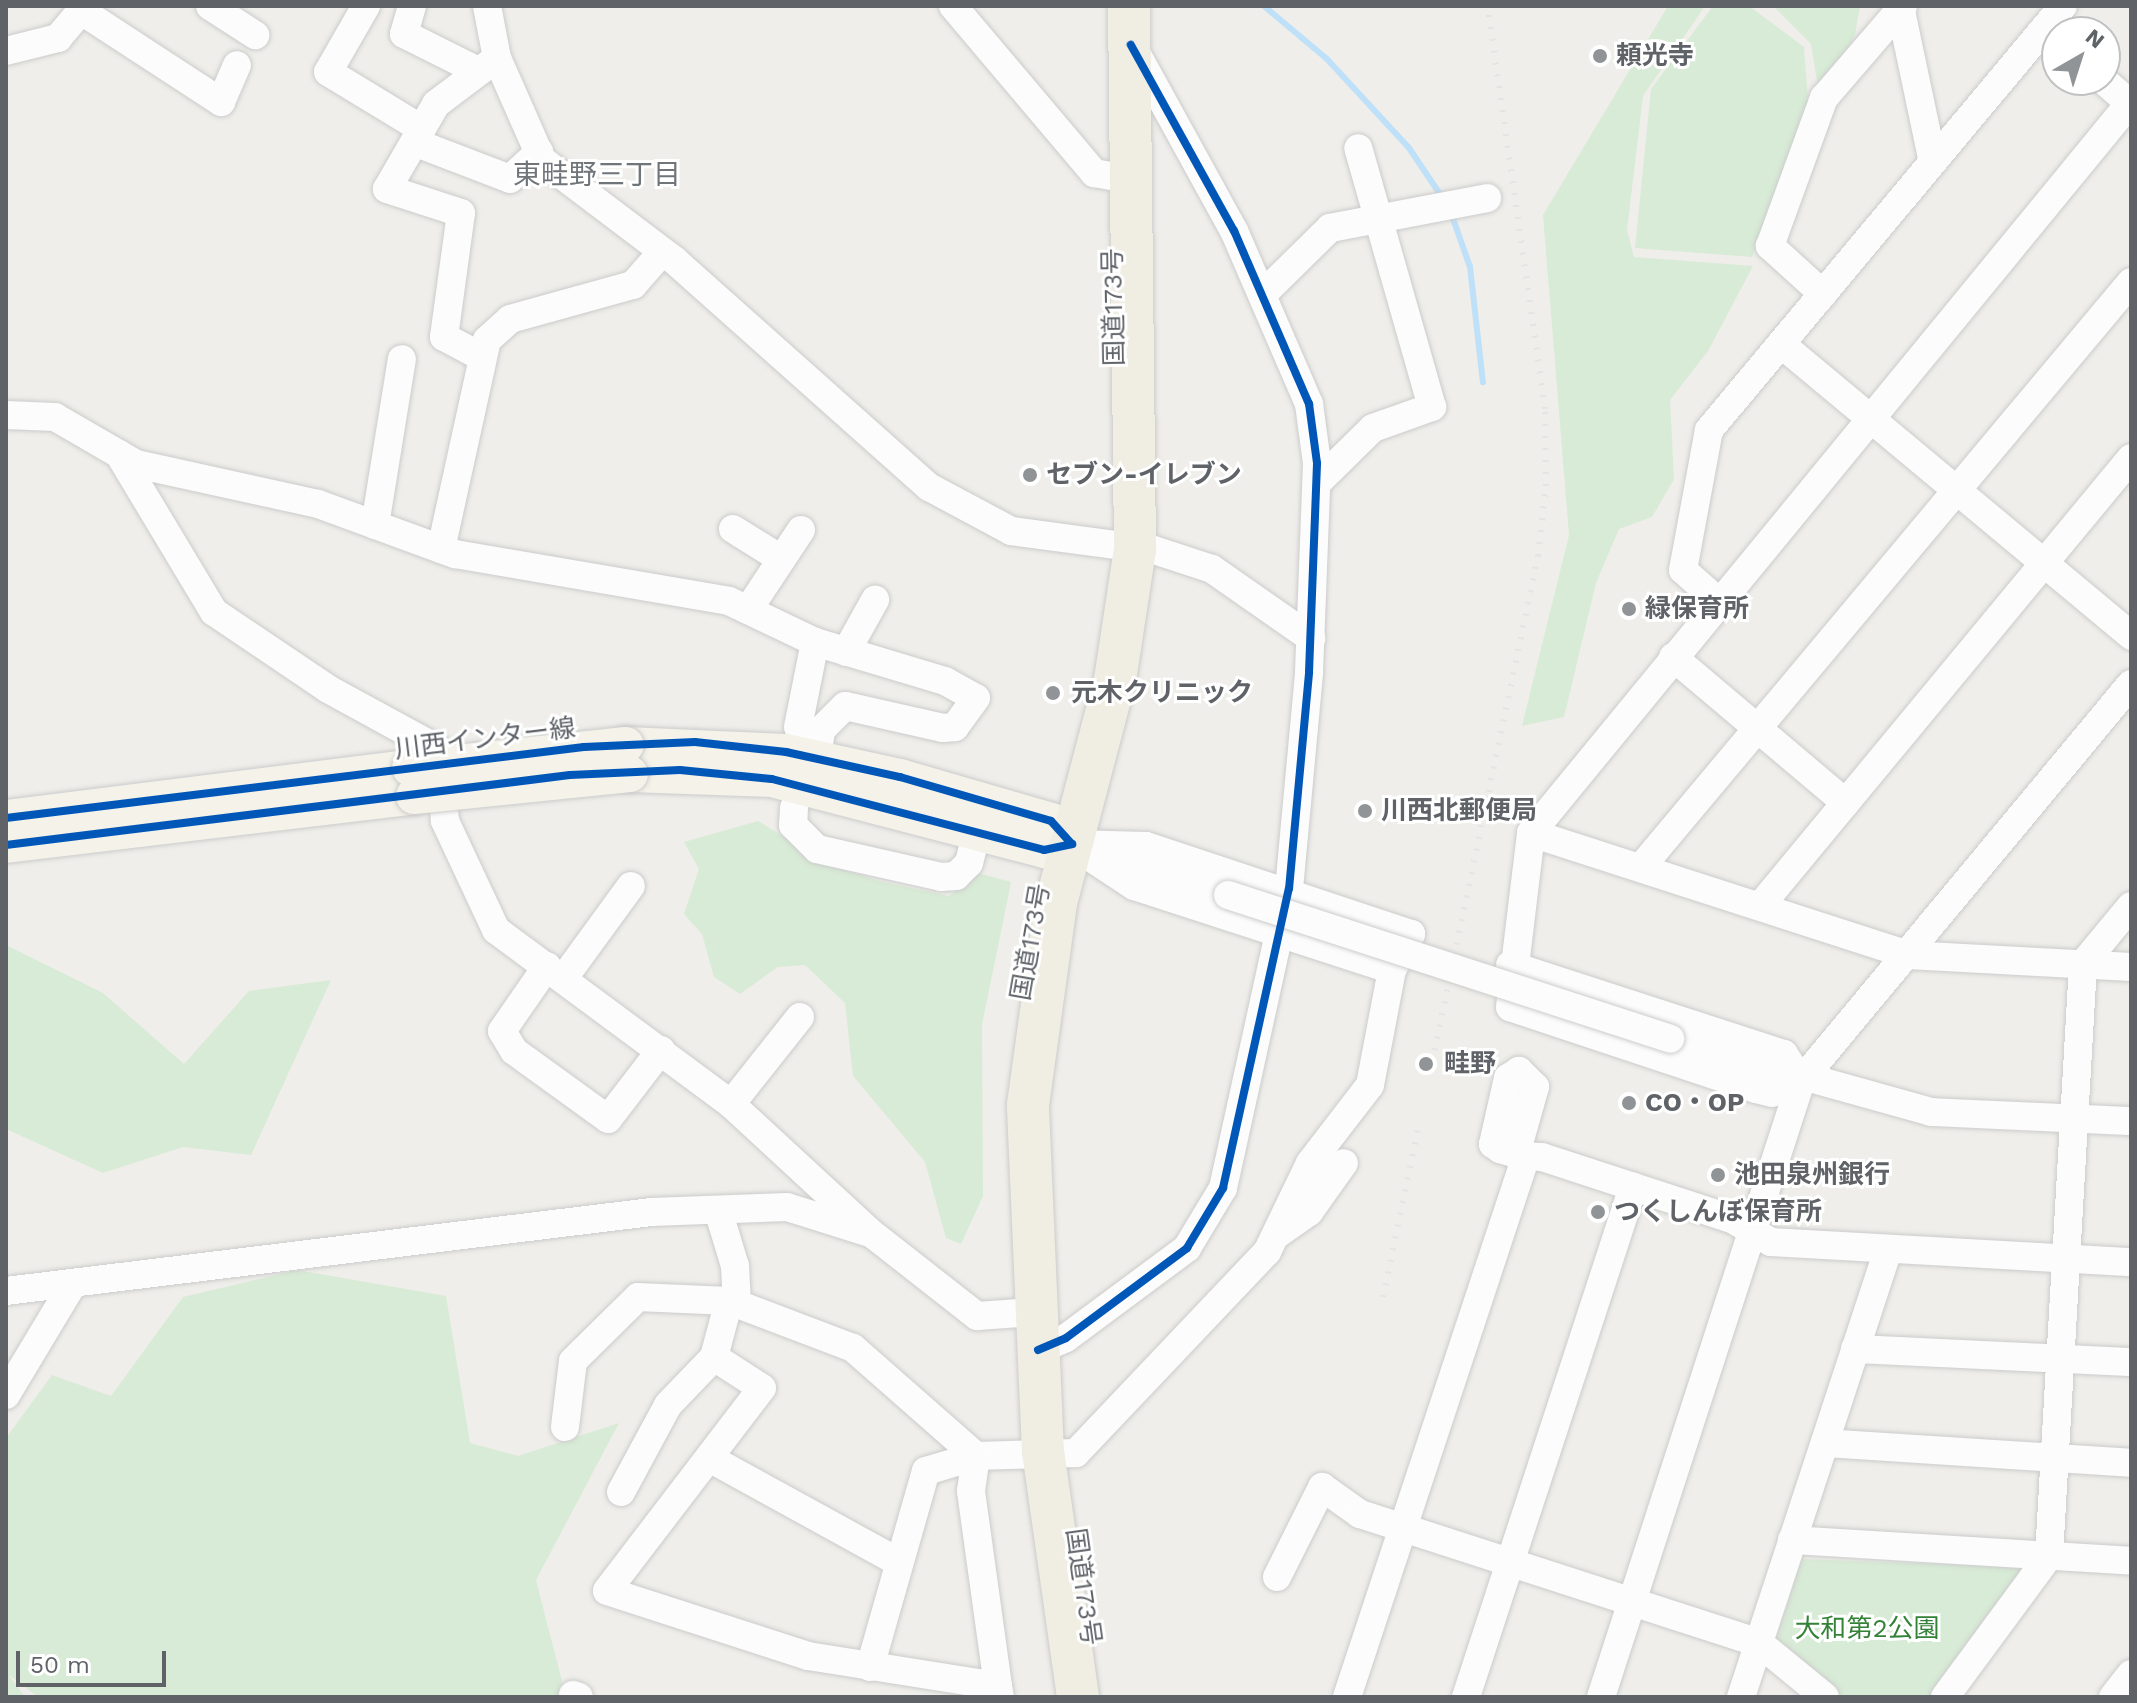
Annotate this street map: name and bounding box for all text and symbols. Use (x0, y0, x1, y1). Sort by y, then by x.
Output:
north arrow (2041, 16, 2121, 96)
text: N (2081, 24, 2109, 53)
place label: 頼光寺 (1616, 40, 1694, 72)
marker: 頼光寺 (1591, 47, 1609, 65)
district label: 東畦野三丁目 (513, 158, 681, 192)
street label: 国道173号 (1097, 248, 1131, 366)
place label: セブン-イレブン (1046, 459, 1242, 491)
marker: セブン-イレブン (1021, 466, 1039, 484)
place label: 緑保育所 (1645, 593, 1749, 625)
marker: 緑保育所 (1620, 600, 1638, 618)
place label: 元木クリニック (1071, 677, 1253, 709)
marker: 元木クリニック (1042, 682, 1064, 704)
street label: 川西インター線 (393, 712, 577, 766)
place label: 川西北郵便局 (1381, 795, 1537, 827)
marker: 川西北郵便局 (1356, 802, 1374, 820)
street label: 国道173号 (1005, 881, 1057, 1003)
place label: 畦野 (1444, 1048, 1496, 1080)
marker: 畦野 (1415, 1053, 1437, 1075)
place label: CO・OP (1645, 1087, 1744, 1119)
marker: CO・OP (1620, 1094, 1638, 1112)
place label: 池田泉州銀行 (1734, 1159, 1890, 1191)
marker: 池田泉州銀行 (1709, 1166, 1727, 1184)
place label: つくしんぼ保育所 (1614, 1196, 1822, 1228)
marker: つくしんぼ保育所 (1589, 1203, 1607, 1221)
street label: 国道173号 (1059, 1526, 1107, 1648)
park label: 大和第2公園 (1794, 1613, 1940, 1645)
scale bar (20, 1635, 170, 1685)
text: 50 m (30, 1651, 90, 1679)

